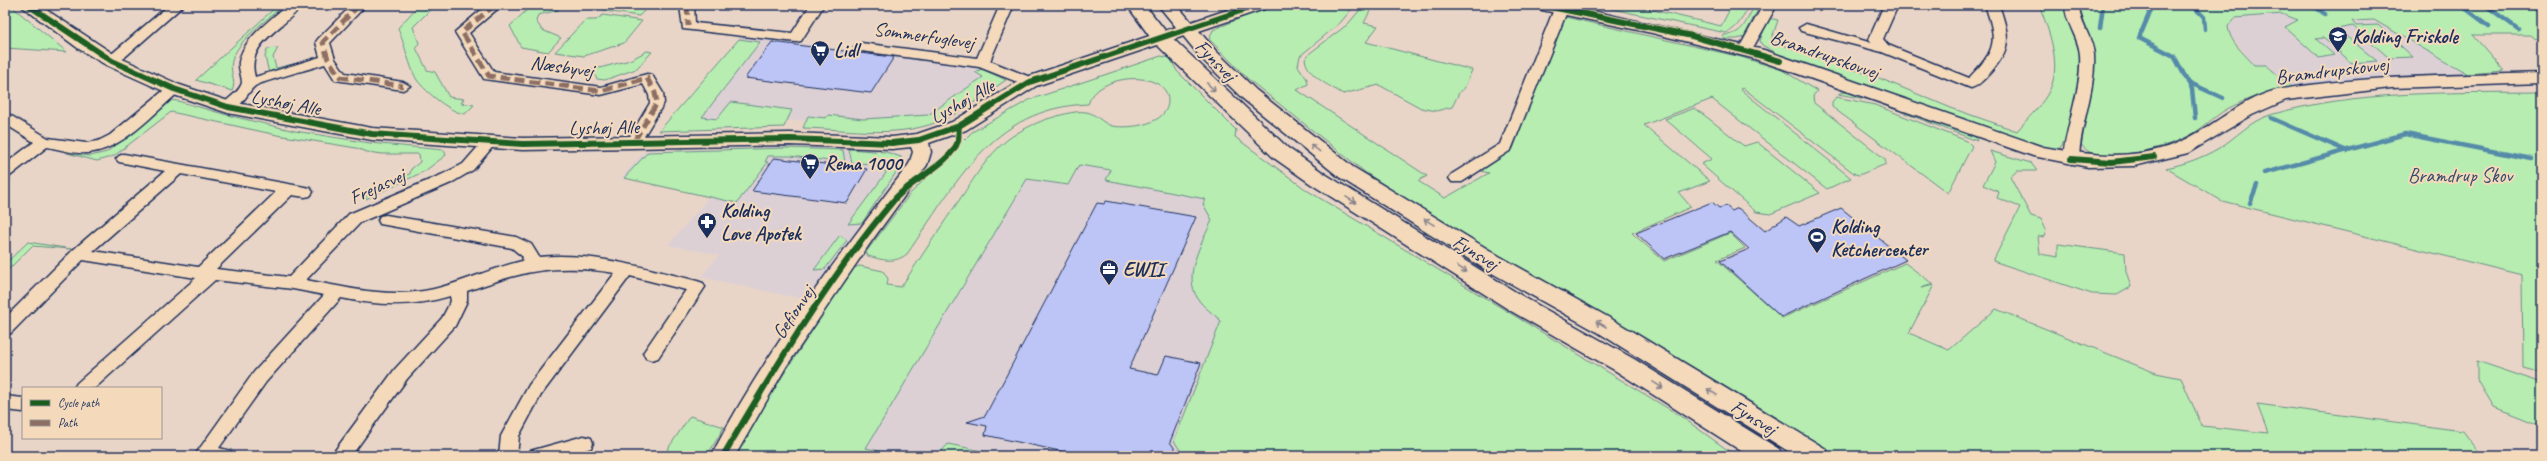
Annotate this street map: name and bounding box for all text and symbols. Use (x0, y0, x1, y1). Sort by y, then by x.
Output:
street label: Sommerfuglevej (872, 16, 979, 55)
street label: Bramdrupskovvej (1767, 24, 1884, 85)
place label: Kolding Friskole (2352, 24, 2459, 49)
school or university icon: Kolding Friskole (2327, 25, 2349, 53)
street label: Fynsvej (1190, 34, 1244, 89)
place label: Lidl (834, 38, 862, 63)
supermarket icon: Lidl (809, 39, 831, 67)
street label: Næsbyvej (529, 50, 598, 84)
street label: Bramdrupskovvej (2274, 51, 2392, 90)
street label: Lyshøj Alle (926, 73, 1000, 129)
one-way arrow (1206, 82, 1216, 91)
street label: Lyshøj Alle (249, 84, 324, 122)
street label: Lyshøj Alle (569, 114, 641, 141)
one-way arrow (1310, 144, 1321, 152)
place label: Rema 1000 (824, 151, 904, 176)
supermarket icon: Rema 1000 (799, 152, 821, 180)
street label: Frejasvej (345, 161, 412, 210)
park label: Bramdrup Skov (2408, 163, 2514, 188)
one-way arrow (1346, 196, 1357, 204)
place label: Kolding Løve Apotek (721, 198, 803, 246)
pharmacy icon: Kolding Løve Apotek (696, 211, 718, 239)
place label: Kolding Ketchercenter (1831, 214, 1930, 262)
one-way arrow (1423, 218, 1435, 226)
sports icon: Kolding Ketchercenter (1806, 226, 1828, 254)
street label: Fynsvej (1448, 229, 1506, 278)
place label: EWII (1123, 257, 1168, 282)
office icon: EWII (1098, 258, 1120, 286)
one-way arrow (1456, 265, 1467, 273)
street label: Gefionvej (767, 279, 821, 344)
one-way arrow (1595, 319, 1607, 327)
one-way arrow (1652, 382, 1664, 390)
legend (22, 387, 162, 439)
one-way arrow (1706, 387, 1718, 395)
street label: Fynsvej (1726, 394, 1784, 443)
text: Cycle path (58, 395, 100, 411)
text: Path (58, 415, 78, 431)

